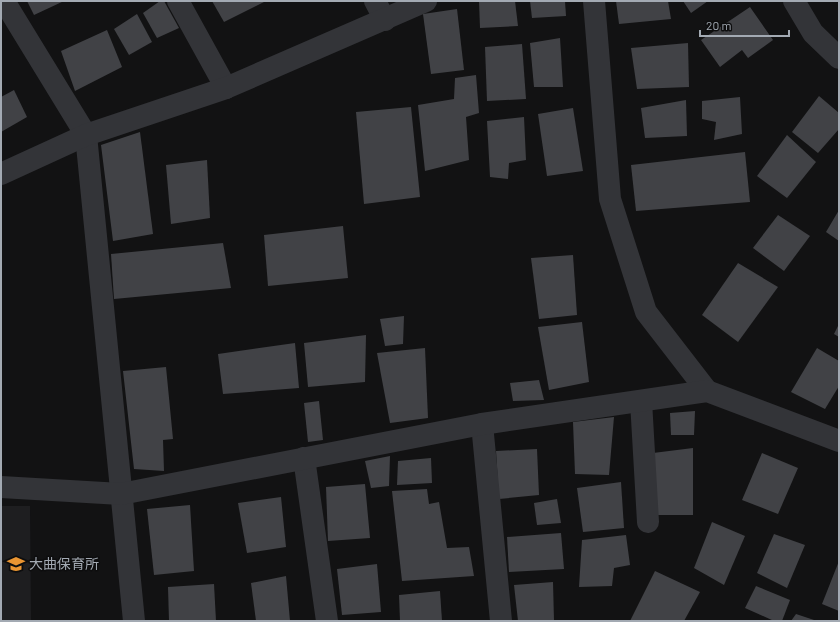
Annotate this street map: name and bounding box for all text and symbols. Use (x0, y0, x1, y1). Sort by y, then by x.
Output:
scale bar (700, 12, 789, 38)
text: 20 m (706, 18, 732, 32)
school or university icon: 大曲保育所 (6, 554, 26, 574)
place label: 大曲保育所 (29, 555, 99, 572)

